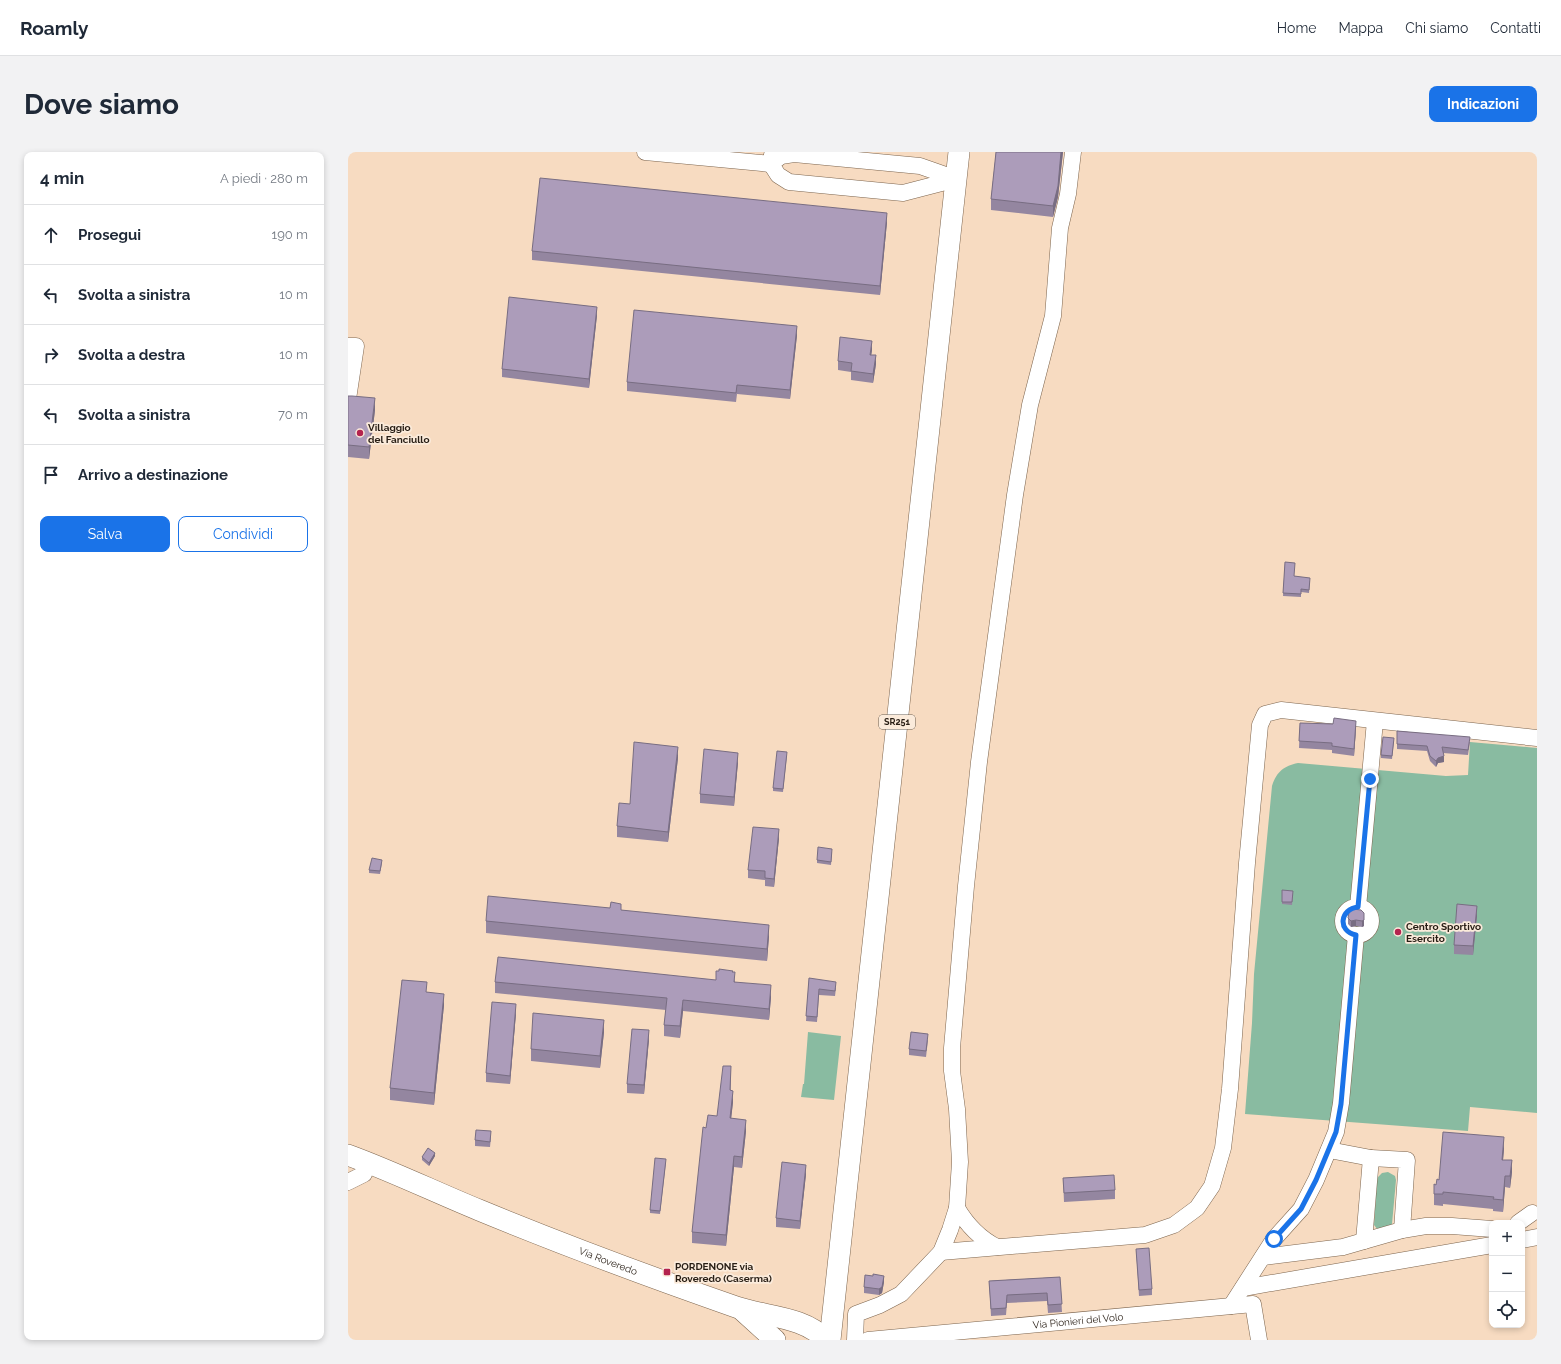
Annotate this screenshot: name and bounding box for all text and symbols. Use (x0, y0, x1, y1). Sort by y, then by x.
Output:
text: Roamly (20, 17, 88, 39)
text: Home (1277, 20, 1316, 36)
text: Mappa (1338, 20, 1383, 36)
text: Chi siamo (1405, 20, 1468, 36)
text: Contatti (1490, 20, 1541, 36)
button: Indicazioni (1429, 86, 1537, 122)
text: Dove siamo (24, 88, 179, 121)
text: 4 min (40, 168, 84, 188)
text: A piedi · 280 m (220, 171, 308, 186)
icon: ahead (40, 224, 62, 246)
text: Prosegui (78, 226, 141, 244)
text: 190 m (272, 227, 308, 242)
icon: left (40, 284, 62, 306)
text: Svolta a sinistra (78, 286, 190, 304)
text: 10 m (279, 287, 308, 302)
icon: right (40, 344, 62, 366)
text: Svolta a destra (78, 346, 185, 364)
text: 10 m (279, 347, 308, 362)
icon: left (40, 404, 62, 426)
text: Svolta a sinistra (78, 406, 190, 424)
text: 70 m (278, 407, 308, 422)
place label: Villaggio del Fanciullo (368, 422, 430, 445)
marker: Villaggio del Fanciullo (355, 428, 365, 438)
icon: arrive (40, 464, 62, 486)
text: Arrivo a destinazione (78, 466, 228, 484)
button: Salva (40, 516, 170, 552)
button: Condividi (178, 516, 308, 552)
road number: SR251 (879, 715, 915, 729)
route end (1361, 770, 1379, 788)
place label: Centro Sportivo Esercito (1406, 921, 1481, 944)
marker: Centro Sportivo Esercito (1393, 927, 1403, 937)
map controls (1489, 1220, 1525, 1328)
button: + (1489, 1220, 1525, 1256)
route start (1265, 1230, 1283, 1248)
street label: Via Roveredo (578, 1245, 639, 1277)
button: − (1489, 1256, 1525, 1292)
place label: PORDENONE via Roveredo (Caserma) (675, 1261, 772, 1284)
marker: PORDENONE via Roveredo (Caserma) (662, 1267, 672, 1277)
button: locate (1489, 1292, 1525, 1328)
street label: Via Pionieri del Volo (1032, 1311, 1124, 1330)

